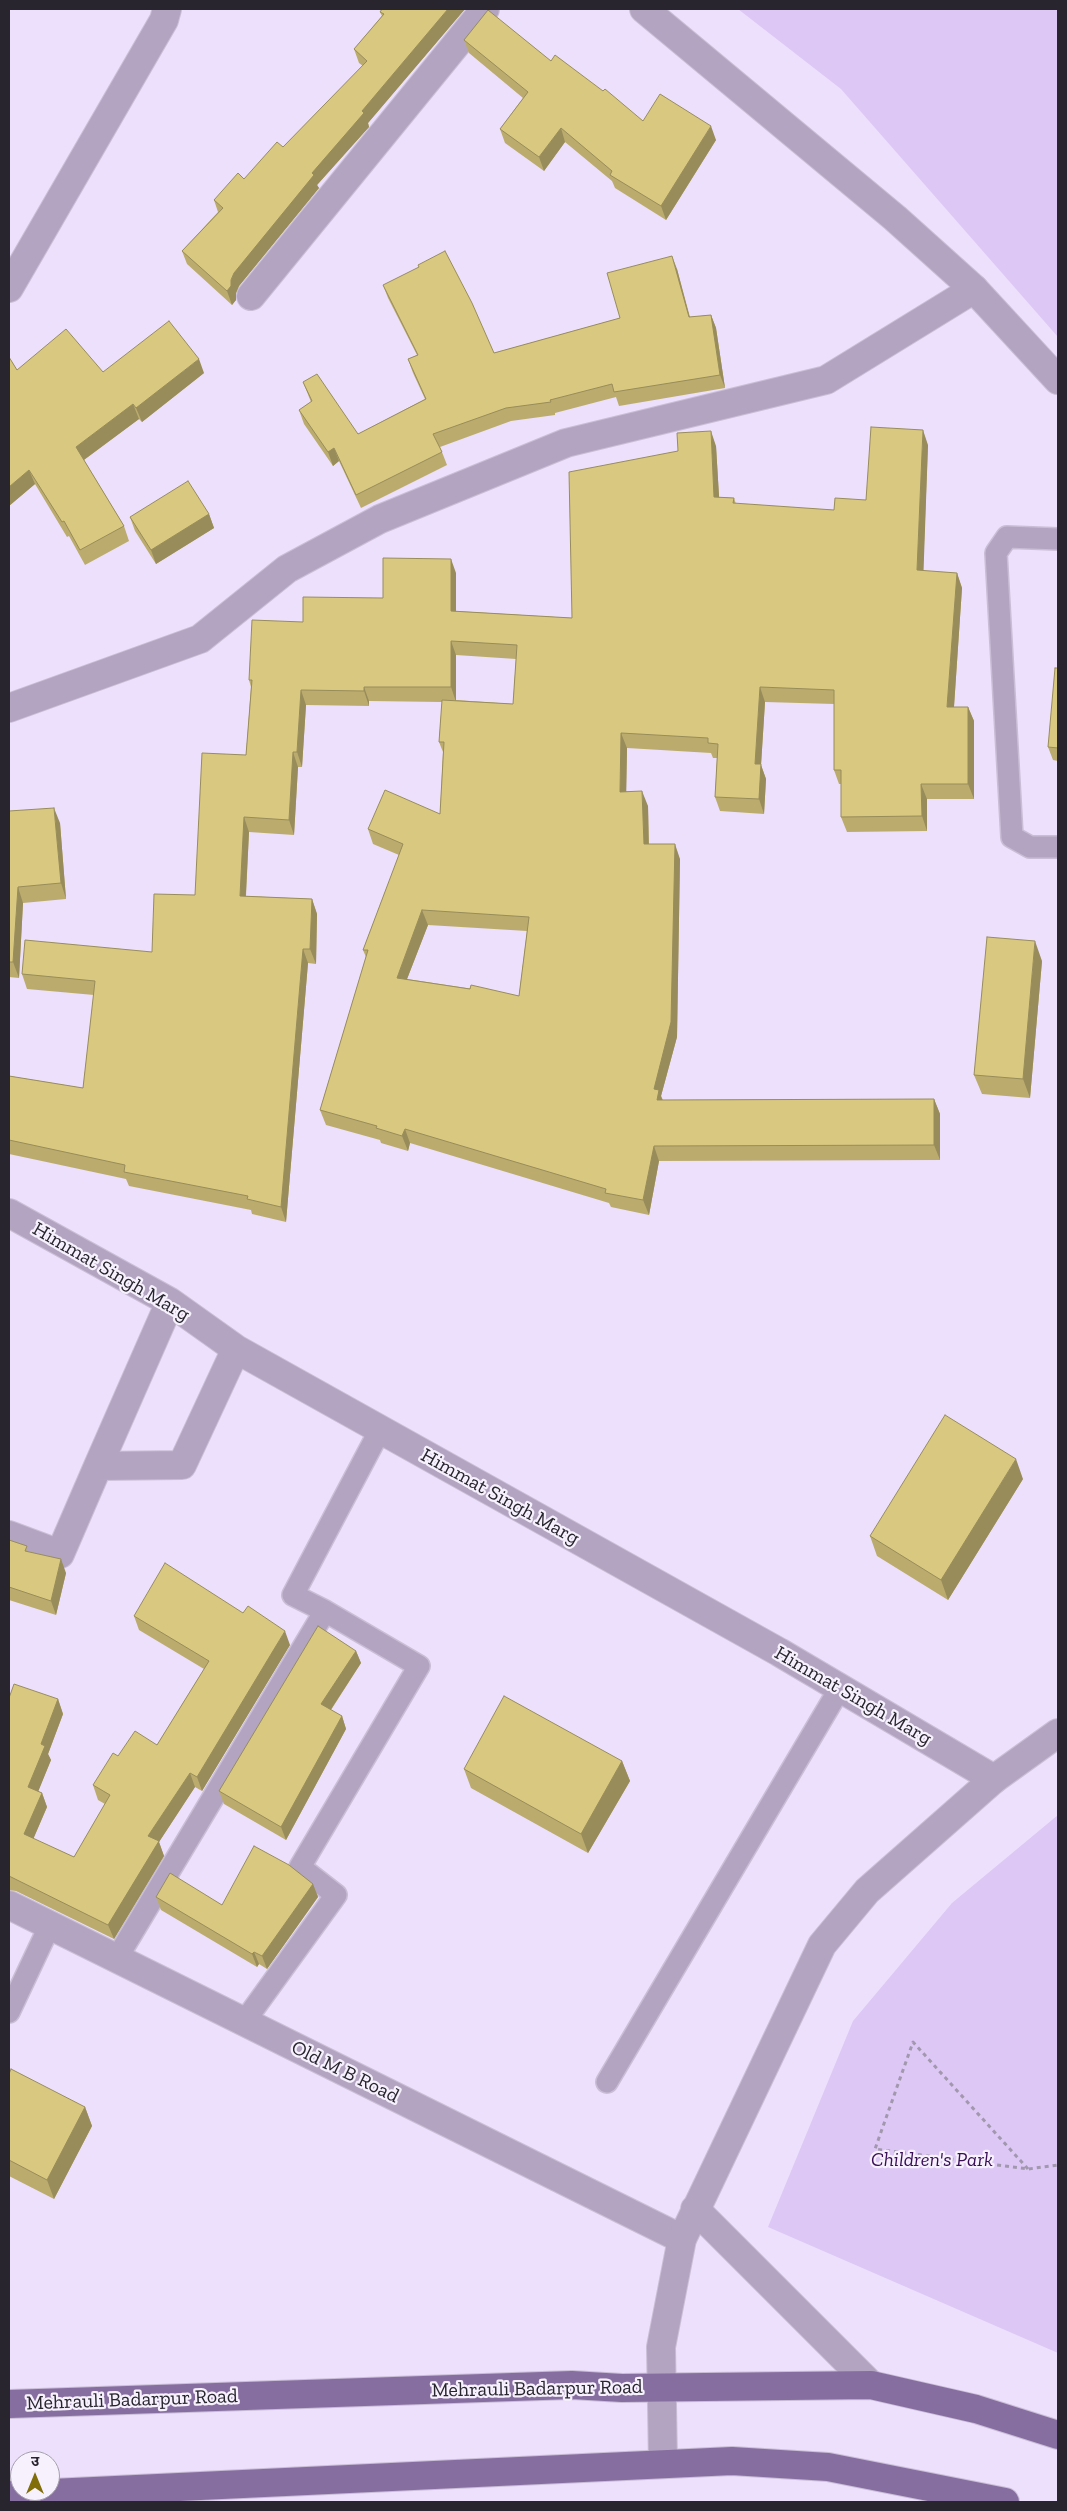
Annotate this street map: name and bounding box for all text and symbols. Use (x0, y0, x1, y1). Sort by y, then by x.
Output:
street label: Himmat Singh Marg (28, 1217, 194, 1327)
street label: Himmat Singh Marg (416, 1443, 584, 1551)
street label: Himmat Singh Marg (770, 1641, 936, 1751)
street label: Old M B Road (287, 2036, 403, 2108)
park label: Children's Park (871, 2148, 993, 2172)
street label: Mehrauli Badarpur Road (431, 2375, 643, 2403)
street label: Mehrauli Badarpur Road (26, 2384, 238, 2416)
north arrow (10, 2451, 60, 2501)
text: उ (31, 2453, 39, 2470)

